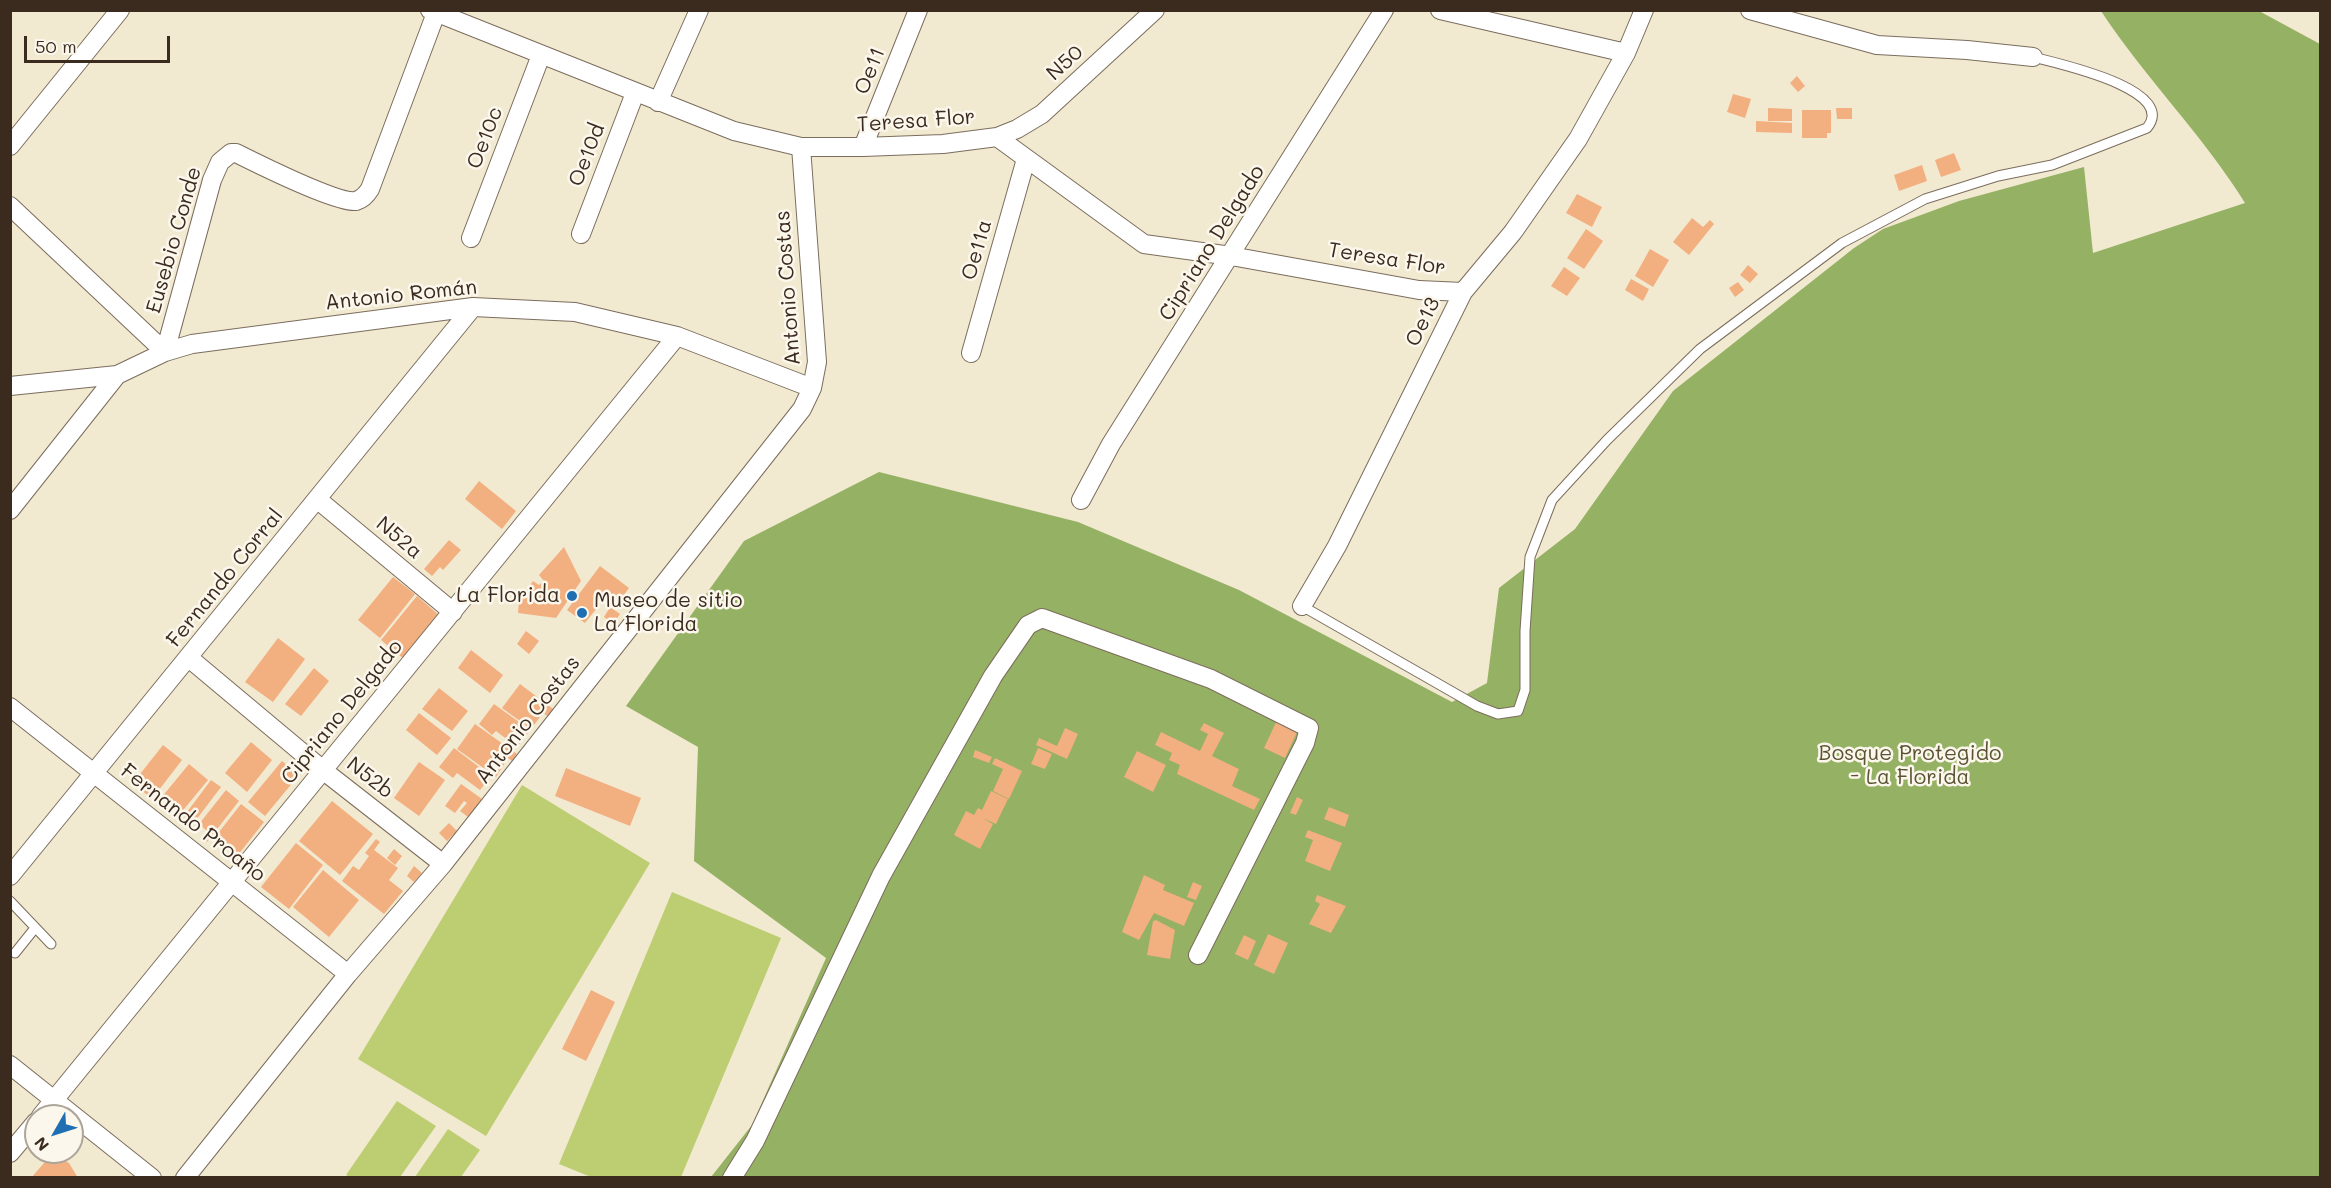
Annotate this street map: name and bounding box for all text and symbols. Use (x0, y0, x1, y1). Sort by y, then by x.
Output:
scale bar (27, 24, 172, 62)
text: 50 m (35, 34, 77, 58)
street label: N50 (1041, 40, 1089, 86)
street label: Oe11 (849, 44, 891, 98)
street label: Oe10c (462, 103, 508, 173)
street label: Teresa Flor (856, 104, 976, 138)
street label: Oe10d (564, 120, 610, 190)
street label: Cipriano Delgado (1154, 160, 1270, 326)
street label: Eusebio Conde (141, 164, 207, 316)
street label: Antonio Costas (770, 210, 806, 366)
street label: Oe11a (956, 217, 998, 283)
street label: Teresa Flor (1327, 237, 1447, 281)
street label: Antonio Román (324, 275, 478, 315)
street label: Oe13 (1400, 293, 1446, 351)
street label: Fernando Corral (161, 504, 289, 652)
street label: N52a (371, 511, 427, 565)
place label: La Florida (456, 583, 560, 609)
place label: Museo de sitio La Florida (594, 588, 742, 638)
marker: La Florida (565, 589, 579, 603)
marker: Museo de sitio La Florida (575, 606, 589, 620)
street label: Cipriano Delgado (276, 635, 408, 789)
street label: Antonio Costas (470, 651, 586, 789)
park label: Bosque Protegido - La Florida (1819, 741, 2001, 791)
street label: N52b (341, 752, 399, 804)
street label: Fernando Proaño (115, 759, 271, 887)
north arrow (24, 1104, 84, 1164)
text: N (29, 1133, 53, 1156)

